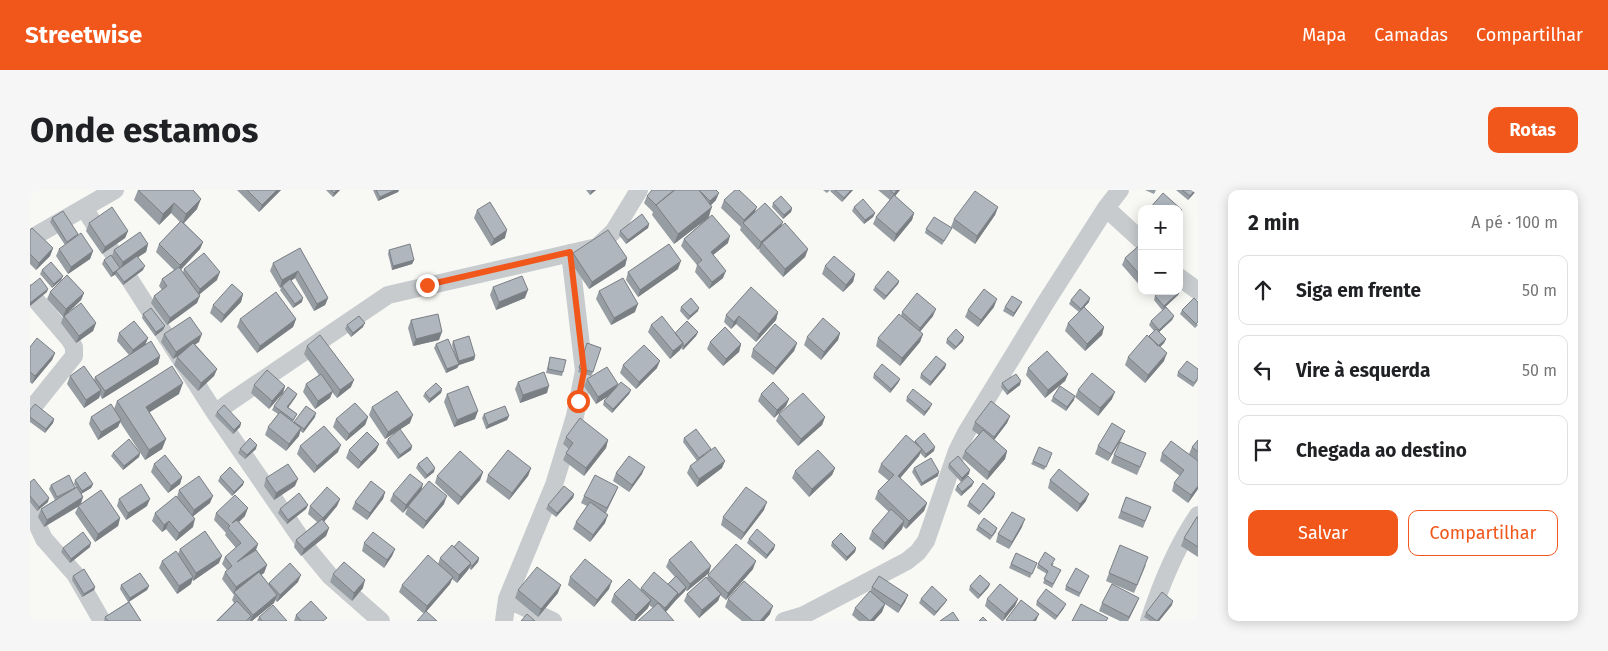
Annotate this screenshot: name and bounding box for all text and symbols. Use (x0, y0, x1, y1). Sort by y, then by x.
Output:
text: Streetwise (25, 21, 142, 49)
text: Mapa (1302, 24, 1346, 46)
text: Camadas (1374, 24, 1448, 46)
text: Compartilhar (1476, 24, 1583, 46)
button: Rotas (1488, 107, 1578, 153)
text: Onde estamos (30, 109, 258, 151)
map controls (1138, 205, 1183, 295)
button: + (1138, 205, 1183, 250)
text: 2 min (1248, 210, 1300, 236)
text: A pé · 100 m (1471, 213, 1558, 232)
button: − (1138, 250, 1183, 295)
route end (416, 274, 439, 297)
icon: ahead (1249, 276, 1277, 304)
text: Siga em frente (1296, 279, 1421, 302)
text: 50 m (1522, 281, 1557, 300)
icon: left (1249, 356, 1277, 384)
text: Vire à esquerda (1296, 359, 1430, 382)
text: 50 m (1522, 361, 1557, 380)
route start (567, 390, 590, 413)
icon: arrive (1249, 436, 1277, 464)
text: Chegada ao destino (1296, 439, 1467, 462)
button: Salvar (1248, 510, 1398, 556)
button: Compartilhar (1408, 510, 1558, 556)

